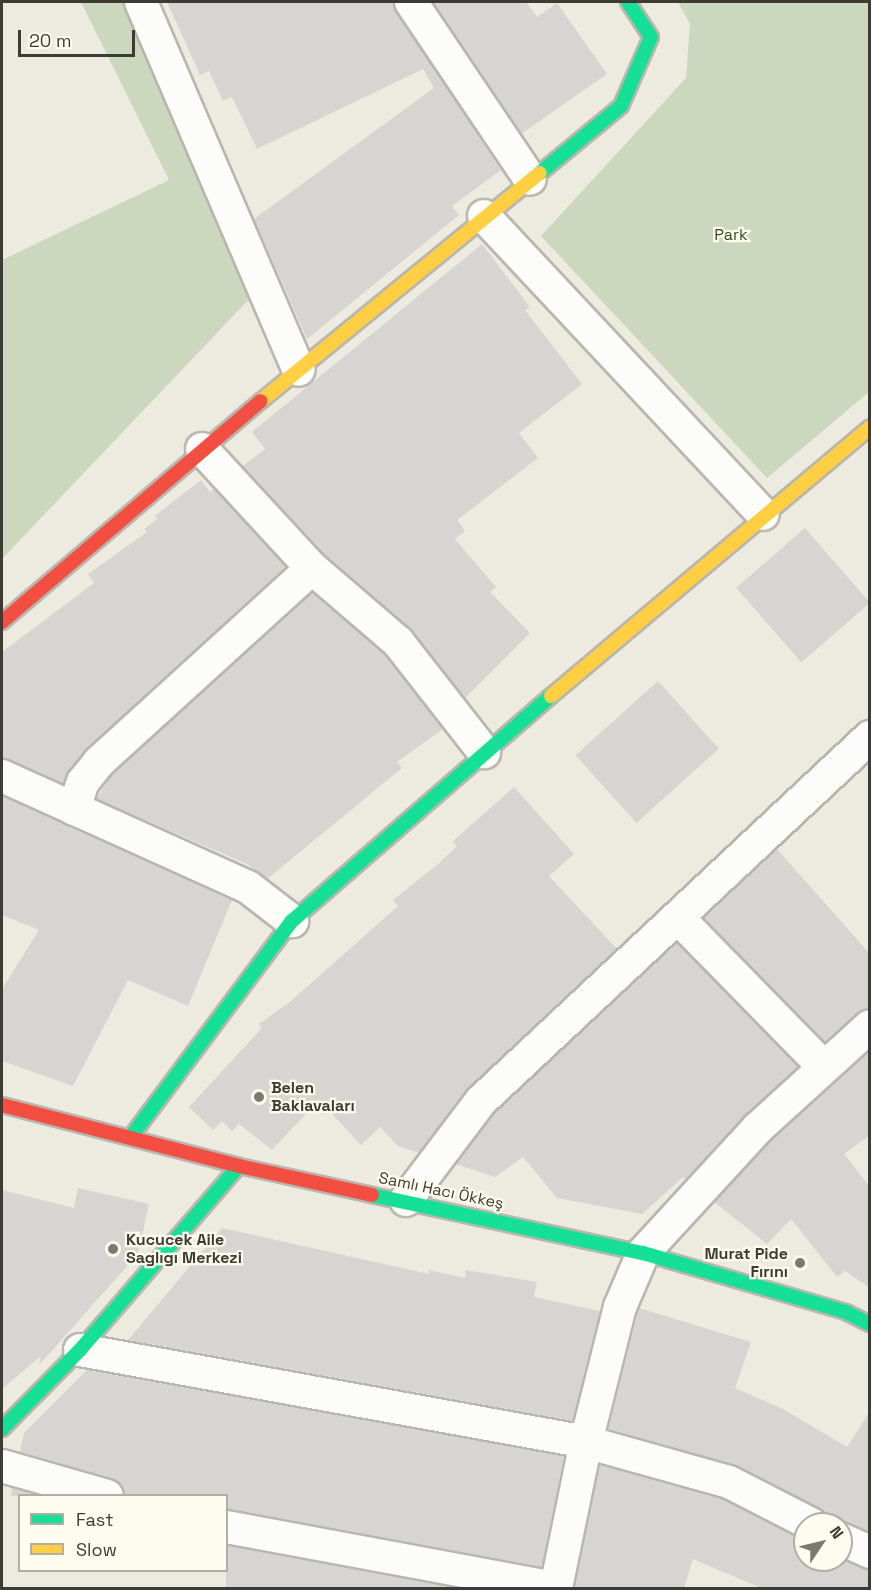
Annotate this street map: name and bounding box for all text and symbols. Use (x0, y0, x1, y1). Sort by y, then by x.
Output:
scale bar (21, 18, 138, 56)
text: 20 m (29, 29, 72, 52)
park label: Park (714, 225, 748, 245)
place label: Belen Baklavaları (271, 1078, 355, 1116)
marker: Belen Baklavaları (252, 1090, 266, 1104)
street label: Samlı Hacı Ökkeş (377, 1168, 505, 1214)
place label: Kucucek Aile Saglıgı Merkezi (126, 1230, 242, 1268)
marker: Kucucek Aile Saglıgı Merkezi (104, 1240, 122, 1258)
place label: Murat Pide Fırını (704, 1244, 788, 1282)
marker: Murat Pide Fırını (793, 1256, 807, 1270)
legend (18, 1494, 228, 1572)
text: Fast (76, 1508, 113, 1531)
north arrow (793, 1512, 853, 1572)
text: N (825, 1522, 848, 1543)
text: Slow (76, 1538, 117, 1561)

